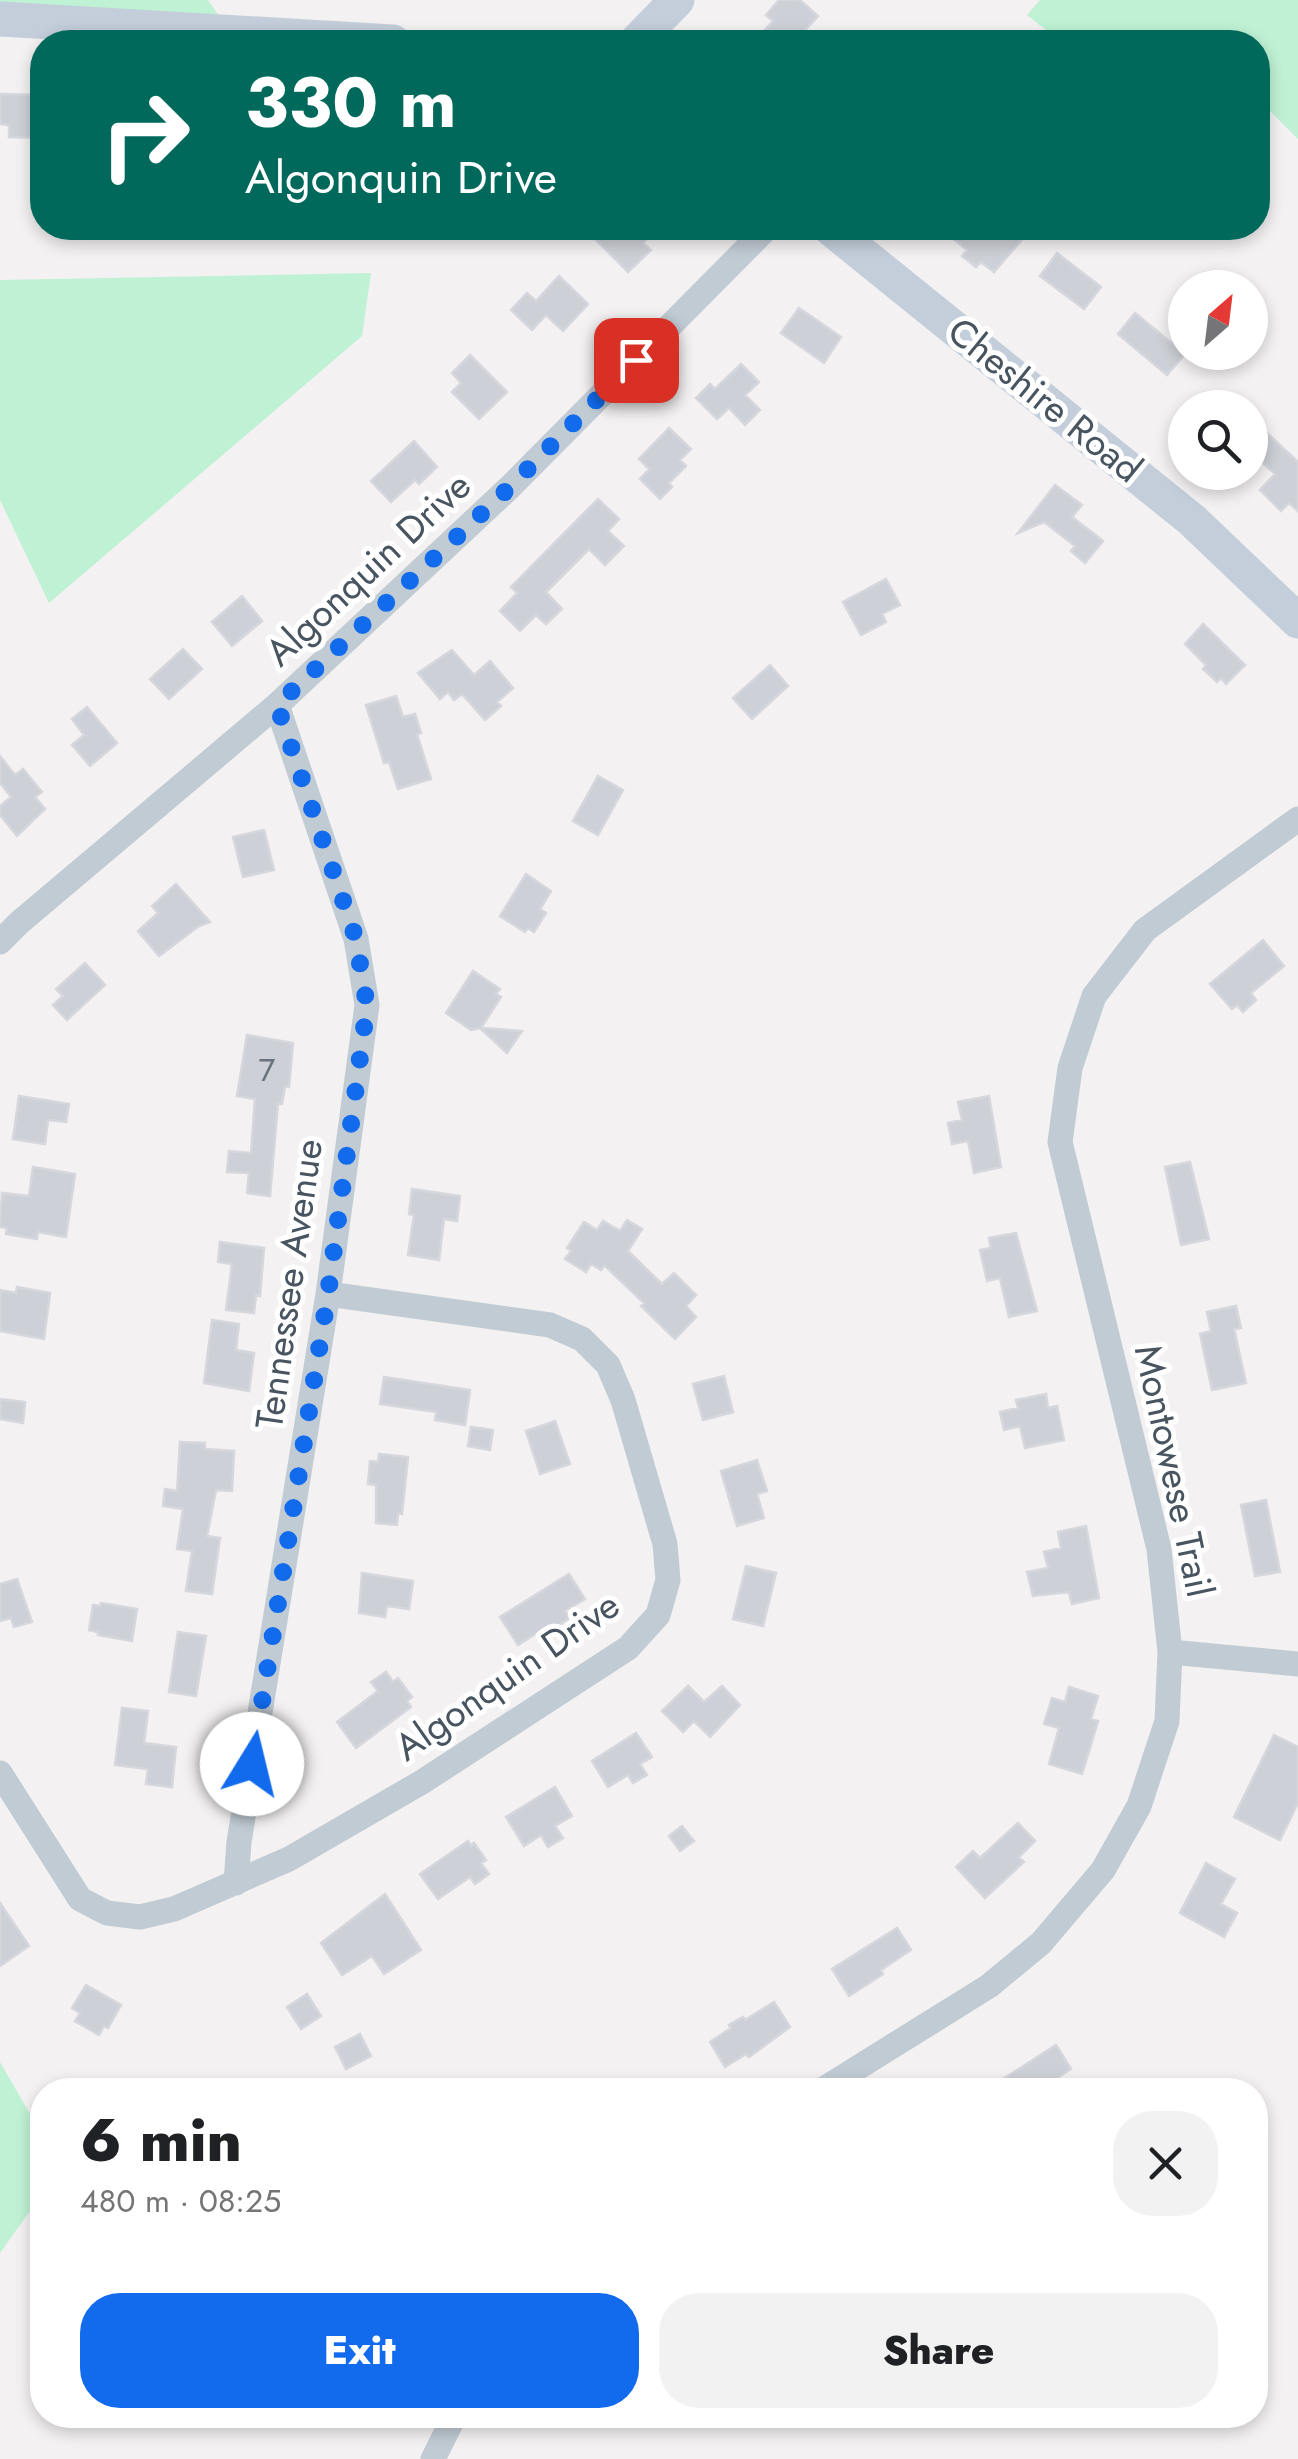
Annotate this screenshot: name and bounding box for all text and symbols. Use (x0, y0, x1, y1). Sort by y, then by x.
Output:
text: 330 m (245, 52, 457, 153)
icon: right (80, 70, 210, 200)
text: Algonquin Drive (245, 145, 557, 210)
north arrow (1168, 270, 1268, 370)
map controls (1168, 270, 1268, 490)
street label: Cheshire Road (936, 304, 1154, 495)
pin (594, 318, 679, 403)
icon: arrive (609, 333, 664, 388)
button: search (1168, 390, 1268, 490)
street label: Algonquin Drive (253, 459, 483, 679)
house number: 7 (259, 1047, 276, 1093)
street label: Tennessee Avenue (241, 1135, 336, 1433)
street label: Montowese Trail (1121, 1340, 1228, 1602)
street label: Algonquin Drive (383, 1577, 630, 1774)
position arrow (200, 1712, 304, 1816)
text: 6 min (80, 2097, 242, 2184)
button: close (1113, 2111, 1218, 2216)
text: 480 m · 08:25 (80, 2178, 281, 2224)
button: Exit (80, 2293, 639, 2408)
button: Share (659, 2293, 1218, 2408)

